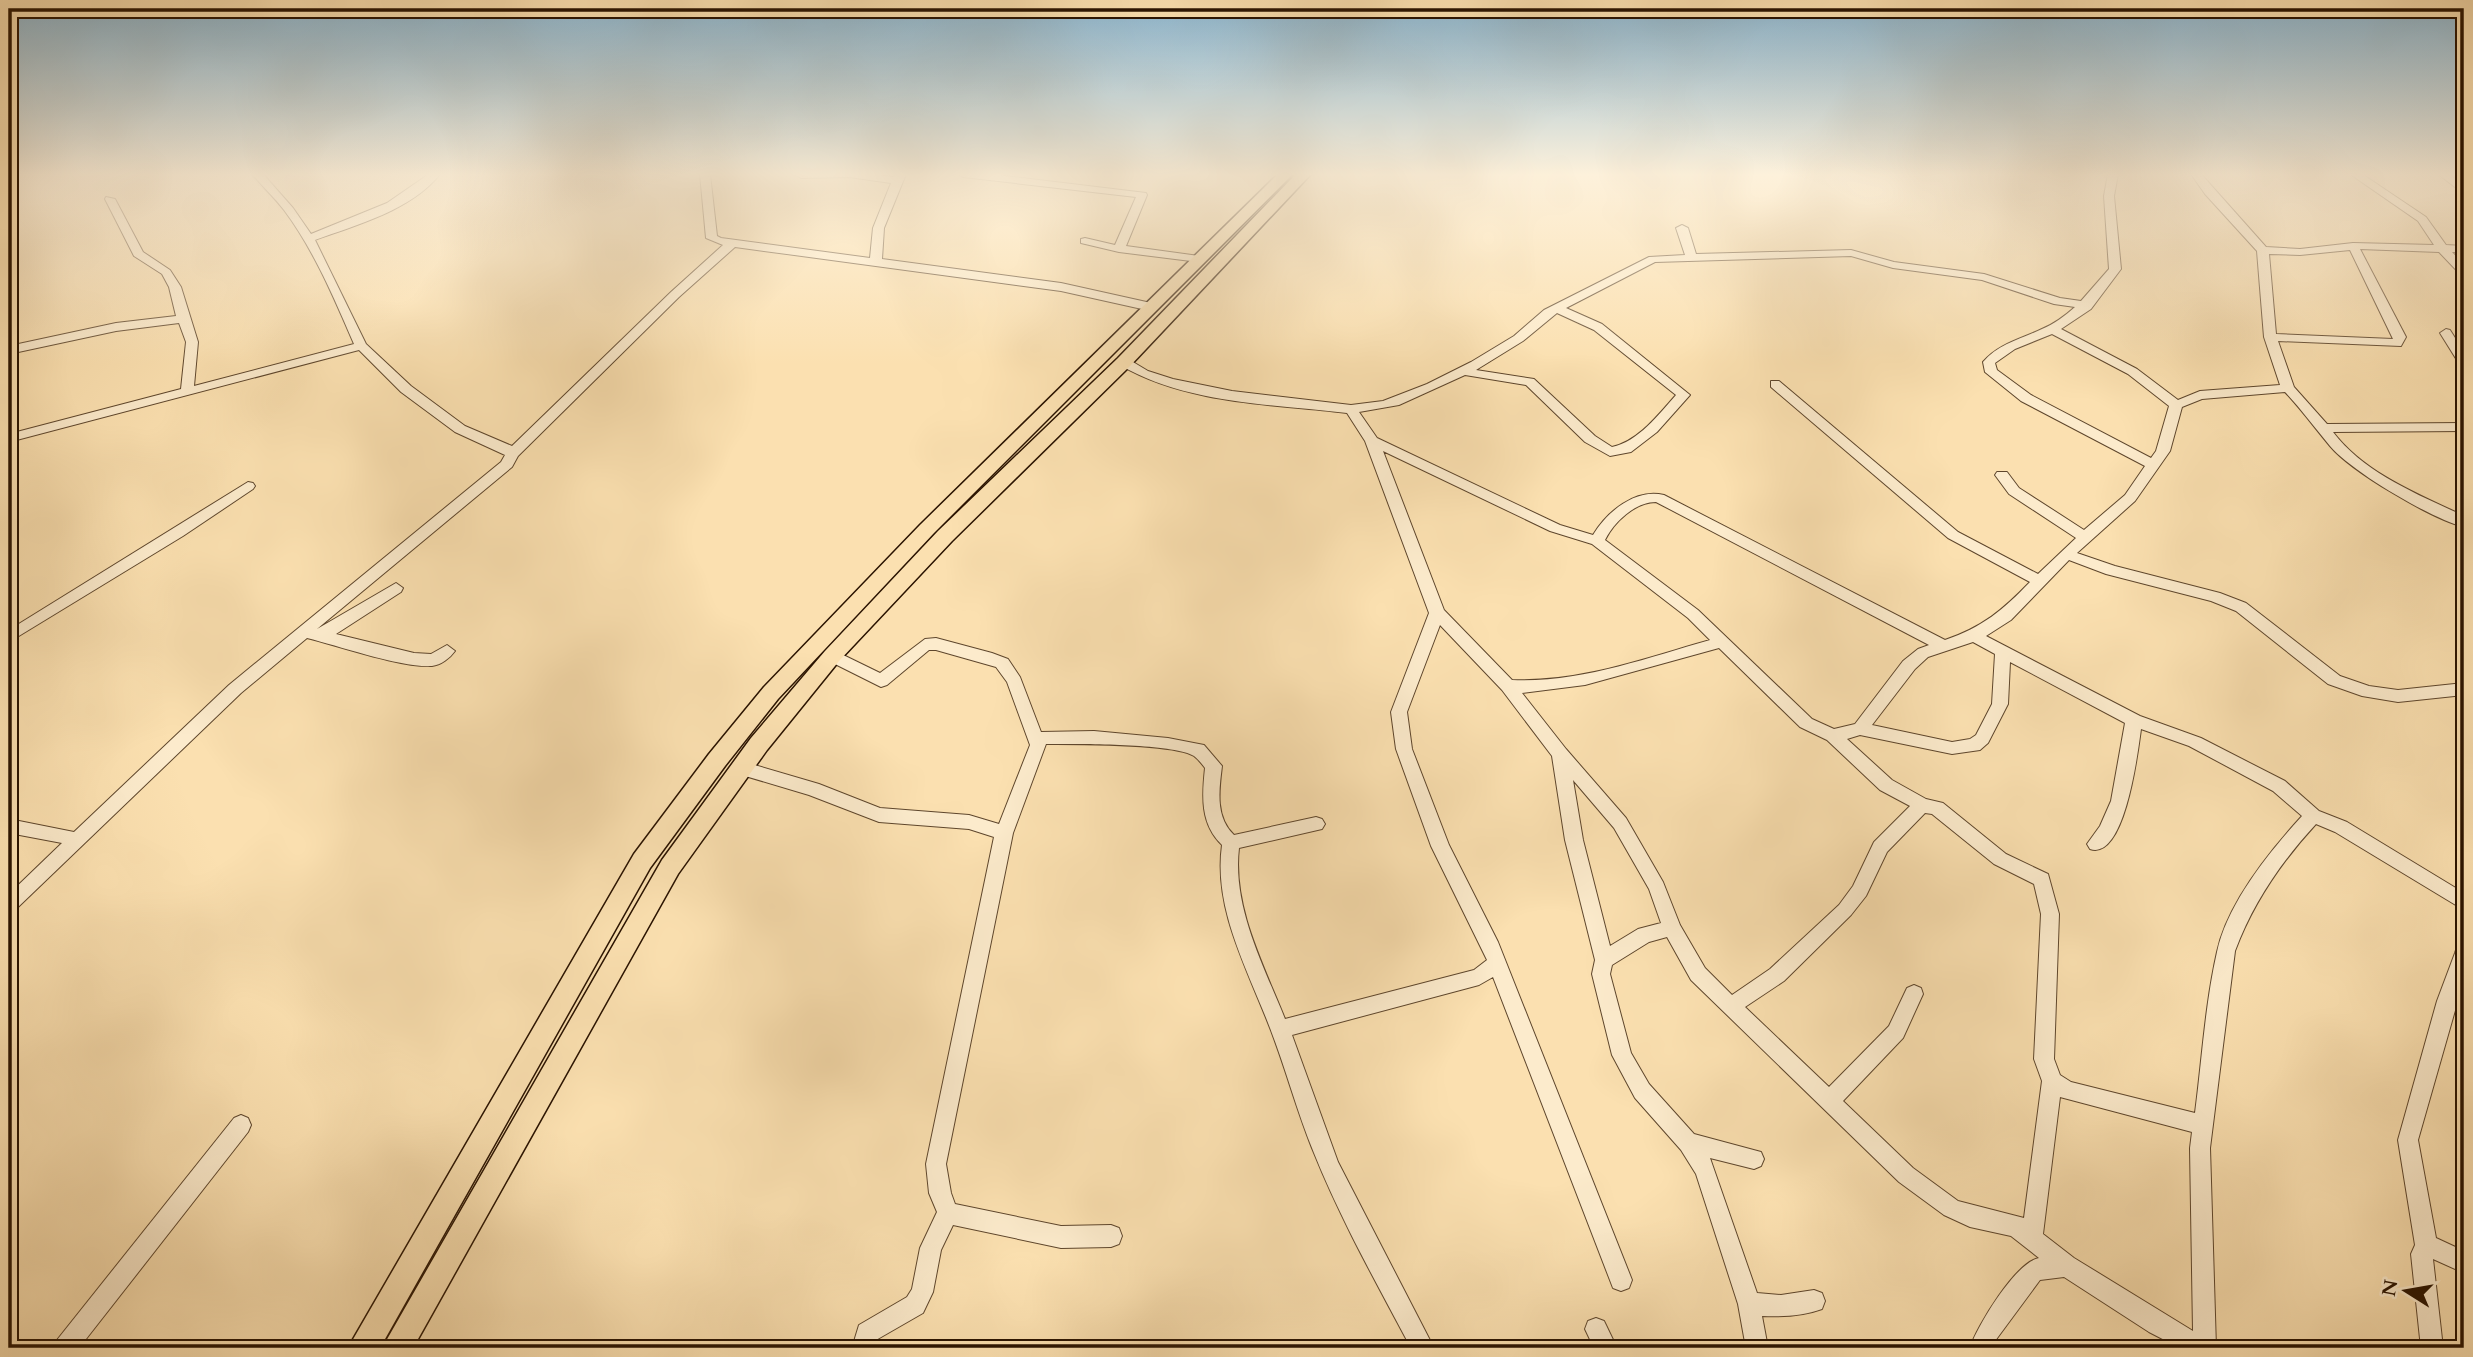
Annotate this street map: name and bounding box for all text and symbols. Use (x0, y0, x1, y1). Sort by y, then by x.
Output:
north arrow (2372, 1256, 2442, 1326)
text: N (2376, 1277, 2405, 1299)

